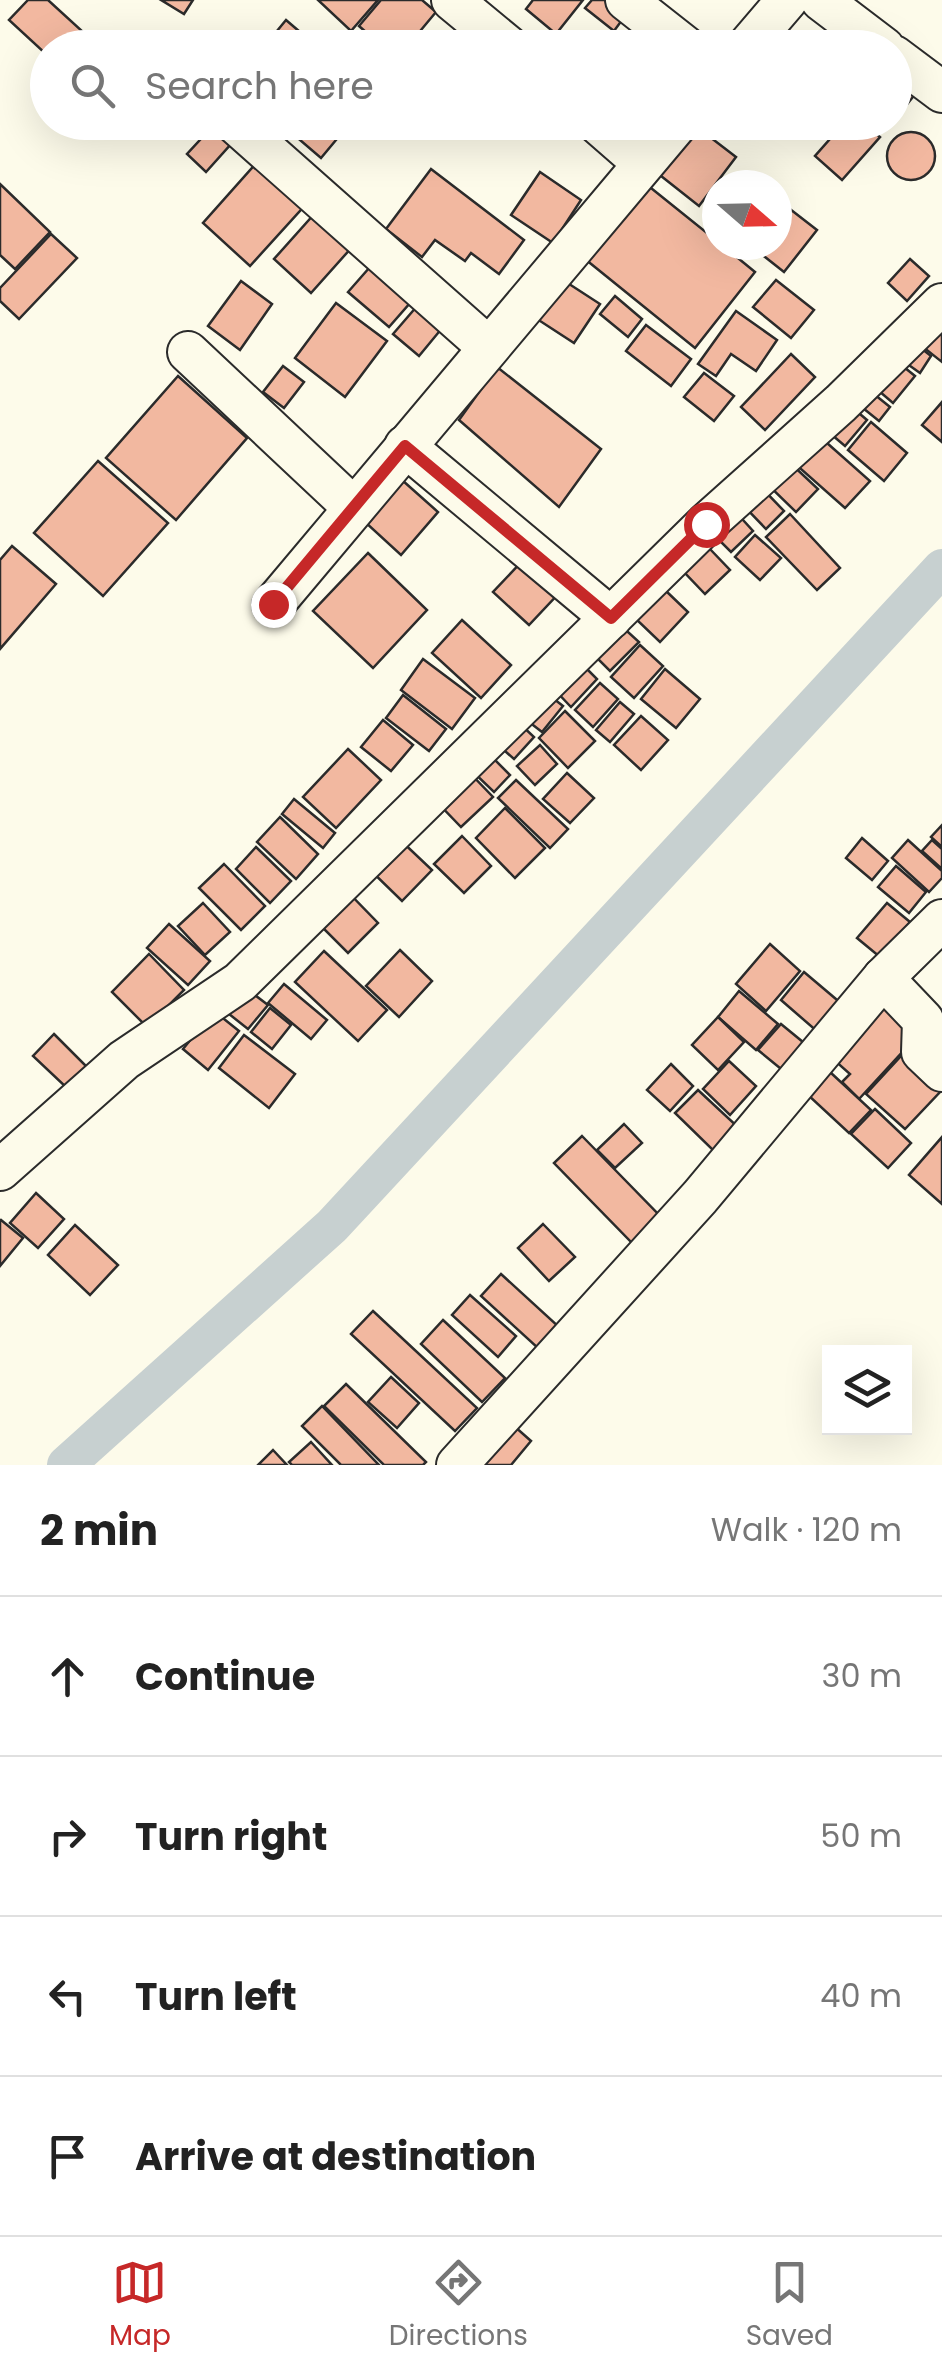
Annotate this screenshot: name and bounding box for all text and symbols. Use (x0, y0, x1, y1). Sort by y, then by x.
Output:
search box (30, 30, 912, 140)
icon: search (65, 58, 120, 113)
text: Search here (145, 59, 374, 112)
north arrow (702, 170, 792, 260)
route start (684, 502, 730, 548)
route end (251, 582, 297, 628)
map controls (822, 1345, 912, 1435)
button: layers (822, 1345, 912, 1435)
text: 2 min (40, 1501, 158, 1560)
text: Walk · 120 m (711, 1507, 902, 1552)
icon: ahead (40, 1649, 95, 1704)
text: Continue (135, 1650, 315, 1703)
text: 30 m (822, 1653, 902, 1698)
icon: right (40, 1809, 95, 1864)
text: Turn right (135, 1810, 327, 1863)
text: 50 m (820, 1813, 902, 1858)
icon: left (40, 1969, 95, 2024)
text: Turn left (135, 1970, 297, 2023)
text: 40 m (820, 1973, 902, 2018)
icon: arrive (40, 2129, 95, 2184)
text: Arrive at destination (135, 2130, 536, 2183)
tab: Map (109, 2255, 171, 2357)
tab: Directions (389, 2255, 528, 2357)
tab: Saved (746, 2255, 833, 2357)

